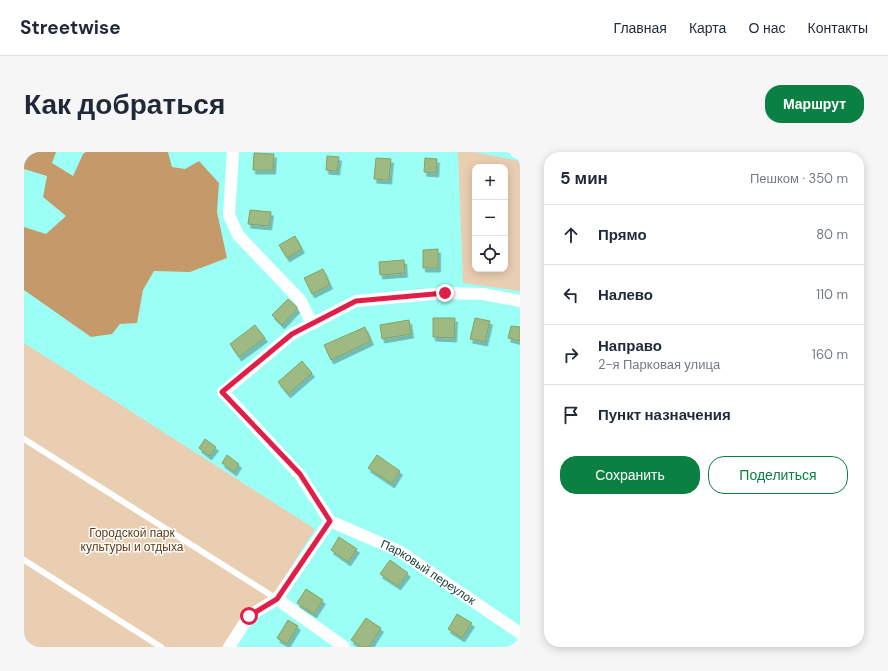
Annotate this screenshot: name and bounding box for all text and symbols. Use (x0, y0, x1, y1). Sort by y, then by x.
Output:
text: Streetwise (20, 15, 121, 40)
text: Главная (614, 19, 667, 37)
text: Карта (689, 19, 726, 37)
text: О нас (748, 19, 786, 37)
text: Контакты (808, 19, 868, 37)
button: Маршрут (765, 85, 864, 123)
text: Как добраться (24, 86, 225, 123)
map controls (472, 164, 508, 272)
button: + (472, 164, 508, 200)
text: 5 мин (560, 167, 608, 189)
text: Пешком · 350 m (750, 170, 848, 187)
button: − (472, 200, 508, 236)
icon: ahead (560, 224, 582, 246)
text: Прямо (598, 225, 647, 245)
text: 80 m (816, 226, 848, 243)
button: locate (472, 236, 508, 272)
route end (436, 284, 454, 302)
icon: left (560, 284, 582, 306)
text: Налево (598, 285, 653, 305)
text: 110 m (816, 286, 848, 303)
text: Направо (598, 336, 662, 356)
icon: right (560, 344, 582, 366)
text: 160 m (812, 346, 848, 363)
text: 2-я Парковая улица (598, 356, 720, 373)
icon: arrive (560, 404, 582, 426)
text: Пункт назначения (598, 405, 731, 425)
button: Сохранить (560, 456, 700, 494)
button: Поделиться (708, 456, 848, 494)
park label: Городской парк культуры и отдыха (81, 525, 184, 555)
street label: Парковый переулок (378, 536, 479, 609)
route start (240, 607, 258, 625)

